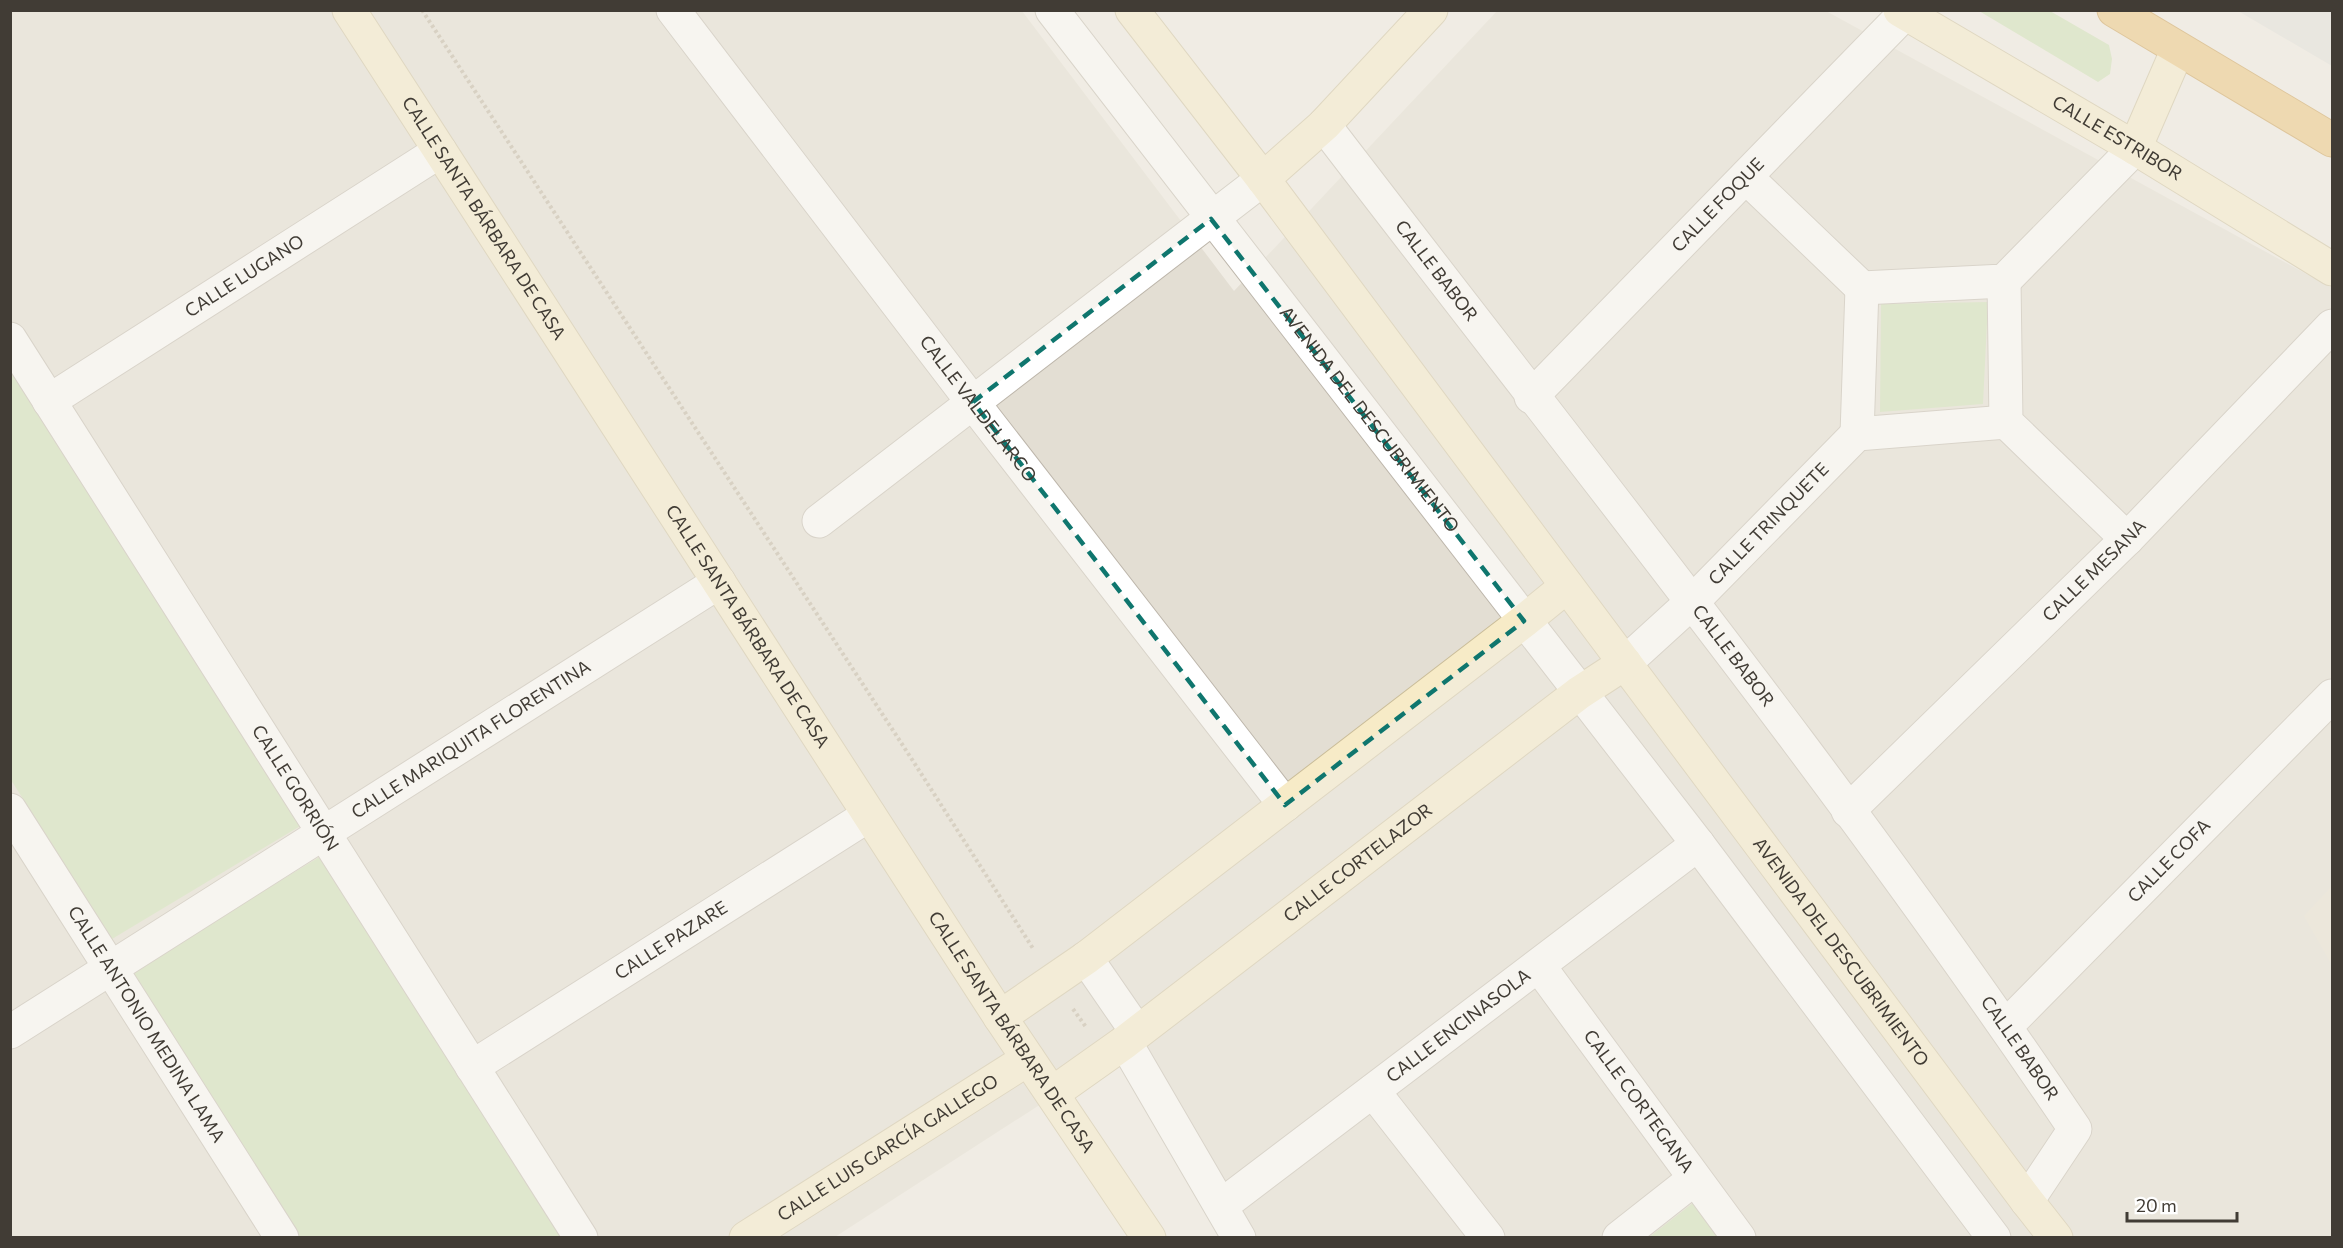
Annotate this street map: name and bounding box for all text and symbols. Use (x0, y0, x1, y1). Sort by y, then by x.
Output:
street label: CALLE ESTRIBOR (2049, 90, 2187, 184)
street label: CALLE SANTA BÁRBARA DE CASA (398, 92, 571, 343)
street label: CALLE FOQUE (1666, 153, 1768, 256)
street label: CALLE BABOR (1391, 215, 1483, 325)
street label: CALLE LUGANO (180, 229, 307, 321)
street label: AVENIDA DEL DESCUBRIMIENTO (1276, 301, 1464, 536)
street label: CALLE VALDELARCO (916, 331, 1042, 486)
street label: CALLE TRINQUETE (1703, 458, 1833, 589)
street label: CALLE SANTA BÁRBARA DE CASA (662, 500, 835, 752)
street label: CALLE MESANA (2037, 514, 2150, 626)
street label: CALLE BABOR (1688, 600, 1780, 710)
street label: CALLE MARIQUITA FLORENTINA (347, 655, 594, 823)
street label: CALLE GORRIÓN (248, 720, 344, 855)
street label: CALLE CORTELAZOR (1278, 798, 1436, 926)
street label: CALLE COFA (2122, 814, 2214, 907)
street label: AVENIDA DEL DESCUBRIMIENTO (1749, 833, 1934, 1070)
street label: CALLE PAZARE (610, 896, 731, 984)
street label: CALLE ANTONIO MEDINA LAMA (64, 901, 230, 1146)
street label: CALLE SANTA BÁRBARA DE CASA (924, 907, 1100, 1156)
street label: CALLE ENCINASOLA (1381, 963, 1534, 1087)
street label: CALLE BABOR (1977, 991, 2064, 1104)
street label: CALLE CORTEGANA (1579, 1025, 1699, 1177)
street label: CALLE LUIS GARCÍA GALLEGO (773, 1069, 1002, 1225)
scale bar (2127, 1185, 2236, 1223)
text: 20 m (2136, 1194, 2177, 1216)

